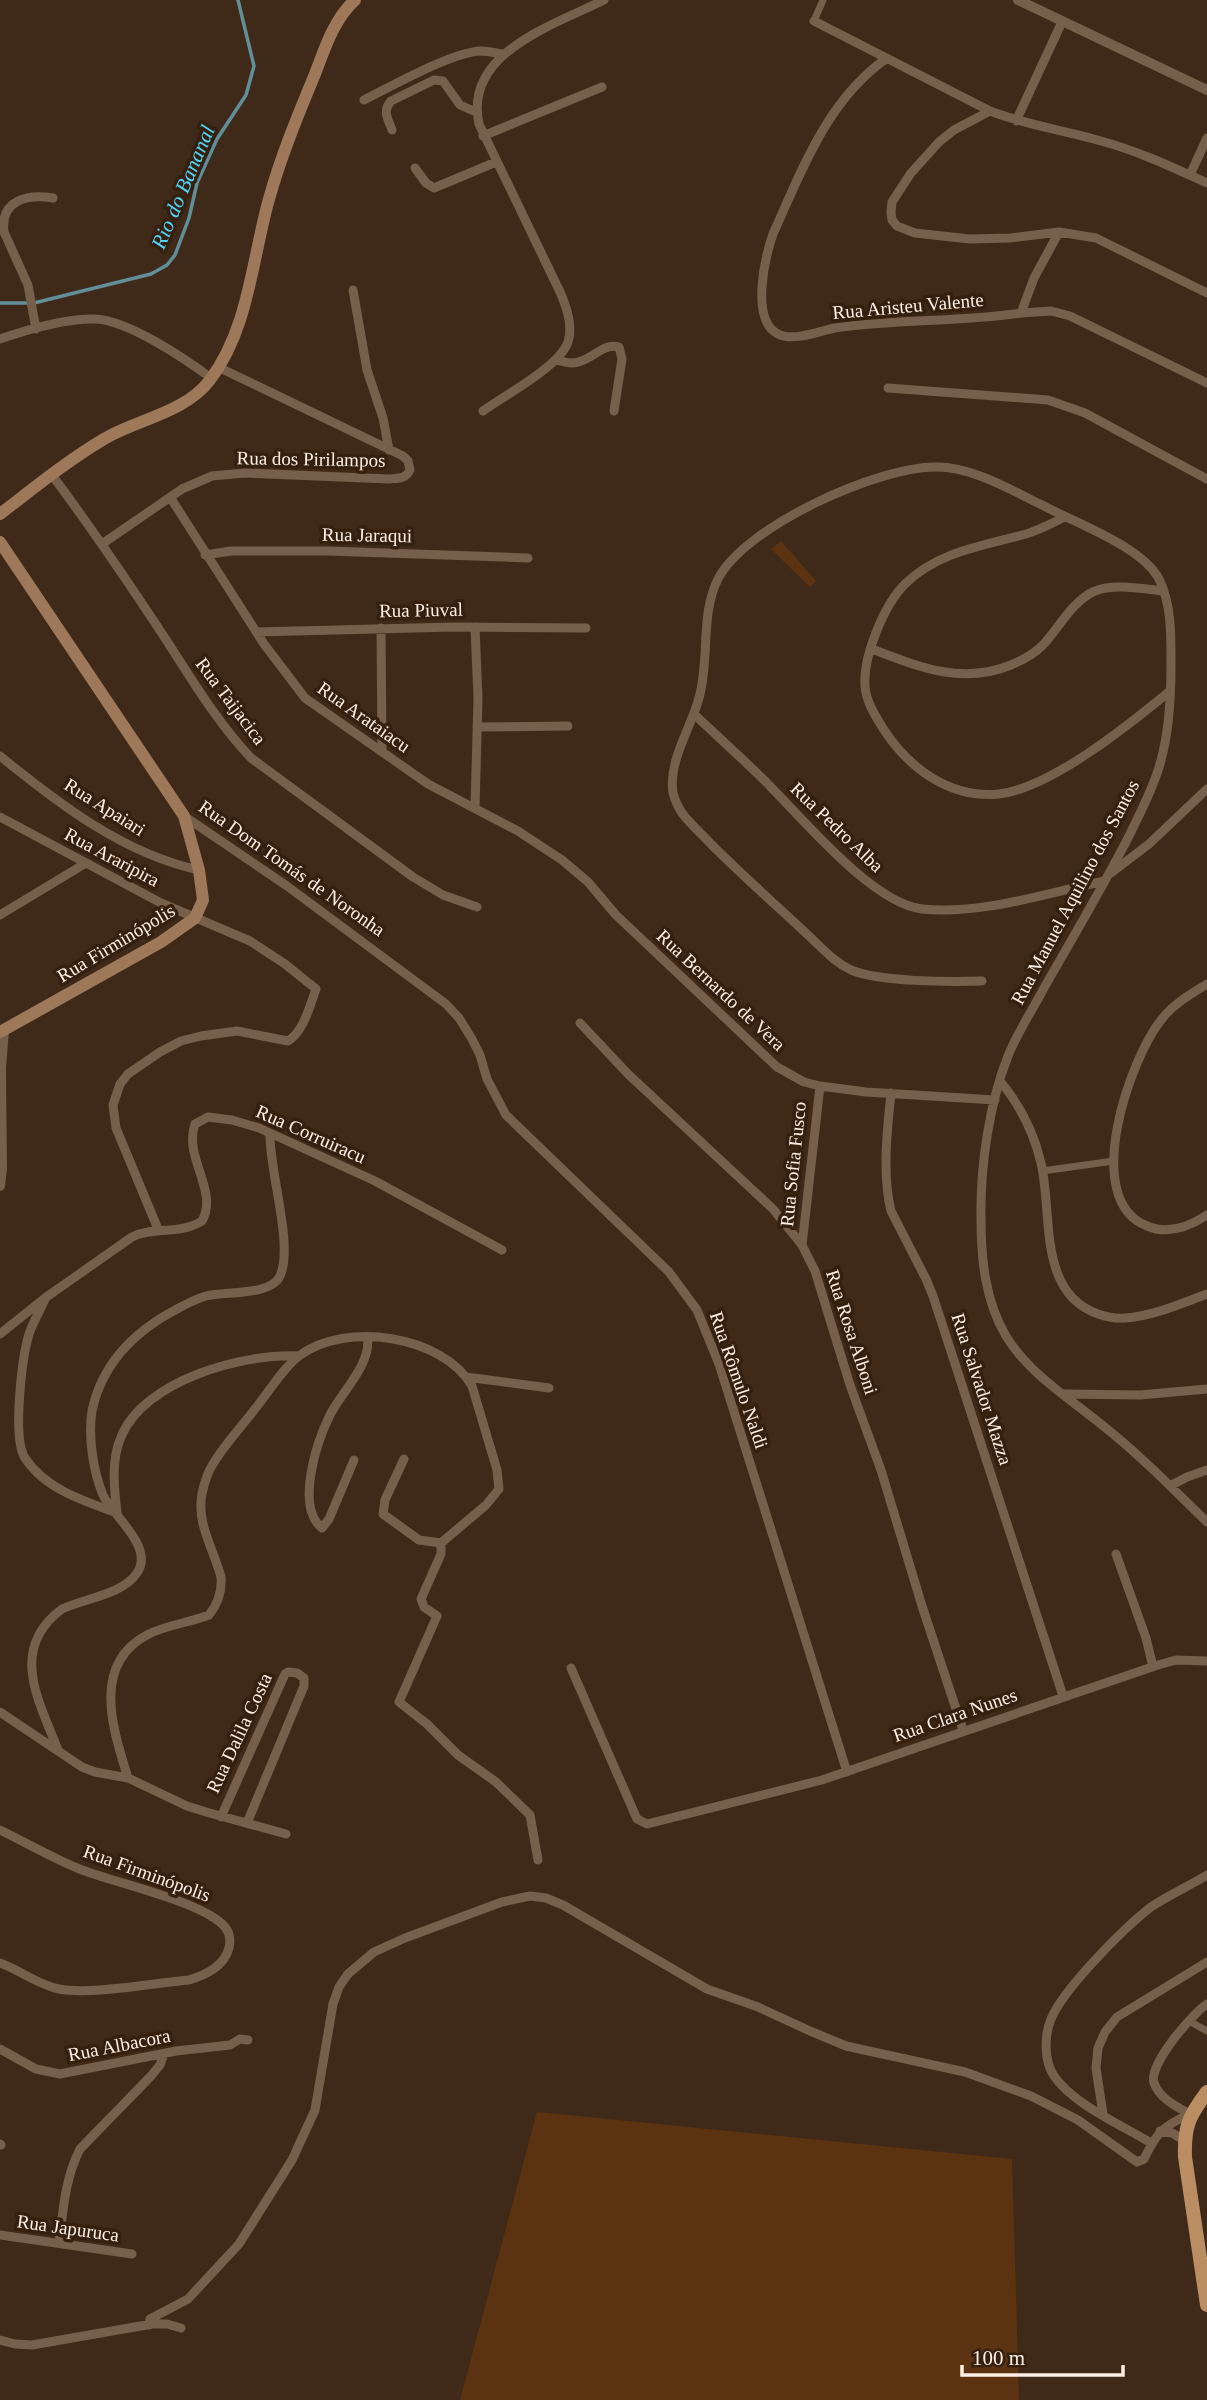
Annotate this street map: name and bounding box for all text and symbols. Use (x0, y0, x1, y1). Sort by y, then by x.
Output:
water label: Rio do Bananal (146, 121, 220, 253)
street label: Rua Aristeu Valente (832, 289, 984, 323)
street label: Rua dos Pirilampos (236, 447, 386, 471)
street label: Rua Jaraqui (322, 524, 412, 546)
street label: Rua Piuval (379, 599, 463, 621)
street label: Rua Taijacica (192, 653, 271, 749)
street label: Rua Arataiacu (314, 677, 415, 757)
street label: Rua Apaiari (61, 774, 149, 840)
street label: Rua Manuel Aquilino dos Santos (1007, 776, 1143, 1008)
street label: Rua Pedro Alba (786, 778, 888, 877)
street label: Rua Dom Tomás de Noronha (195, 796, 389, 941)
street label: Rua Araripira (61, 823, 163, 891)
street label: Rua Firminópolis (53, 900, 179, 986)
street label: Rua Bernardo de Vera (652, 925, 790, 1055)
street label: Rua Corruiracu (253, 1100, 369, 1168)
street label: Rua Sofia Fusco (776, 1100, 810, 1228)
street label: Rua Rosa Alboni (822, 1267, 882, 1397)
street label: Rua Rômulo Naldi (706, 1309, 772, 1451)
street label: Rua Salvador Mazza (948, 1310, 1017, 1468)
street label: Rua Dalila Costa (202, 1669, 276, 1796)
street label: Rua Clara Nunes (890, 1684, 1020, 1746)
street label: Rua Firminópolis (81, 1840, 213, 1906)
street label: Rua Albacora (66, 2025, 173, 2065)
street label: Rua Japuruca (16, 2210, 121, 2246)
scale bar (962, 2334, 1123, 2378)
text: 100 m (972, 2346, 1025, 2370)

